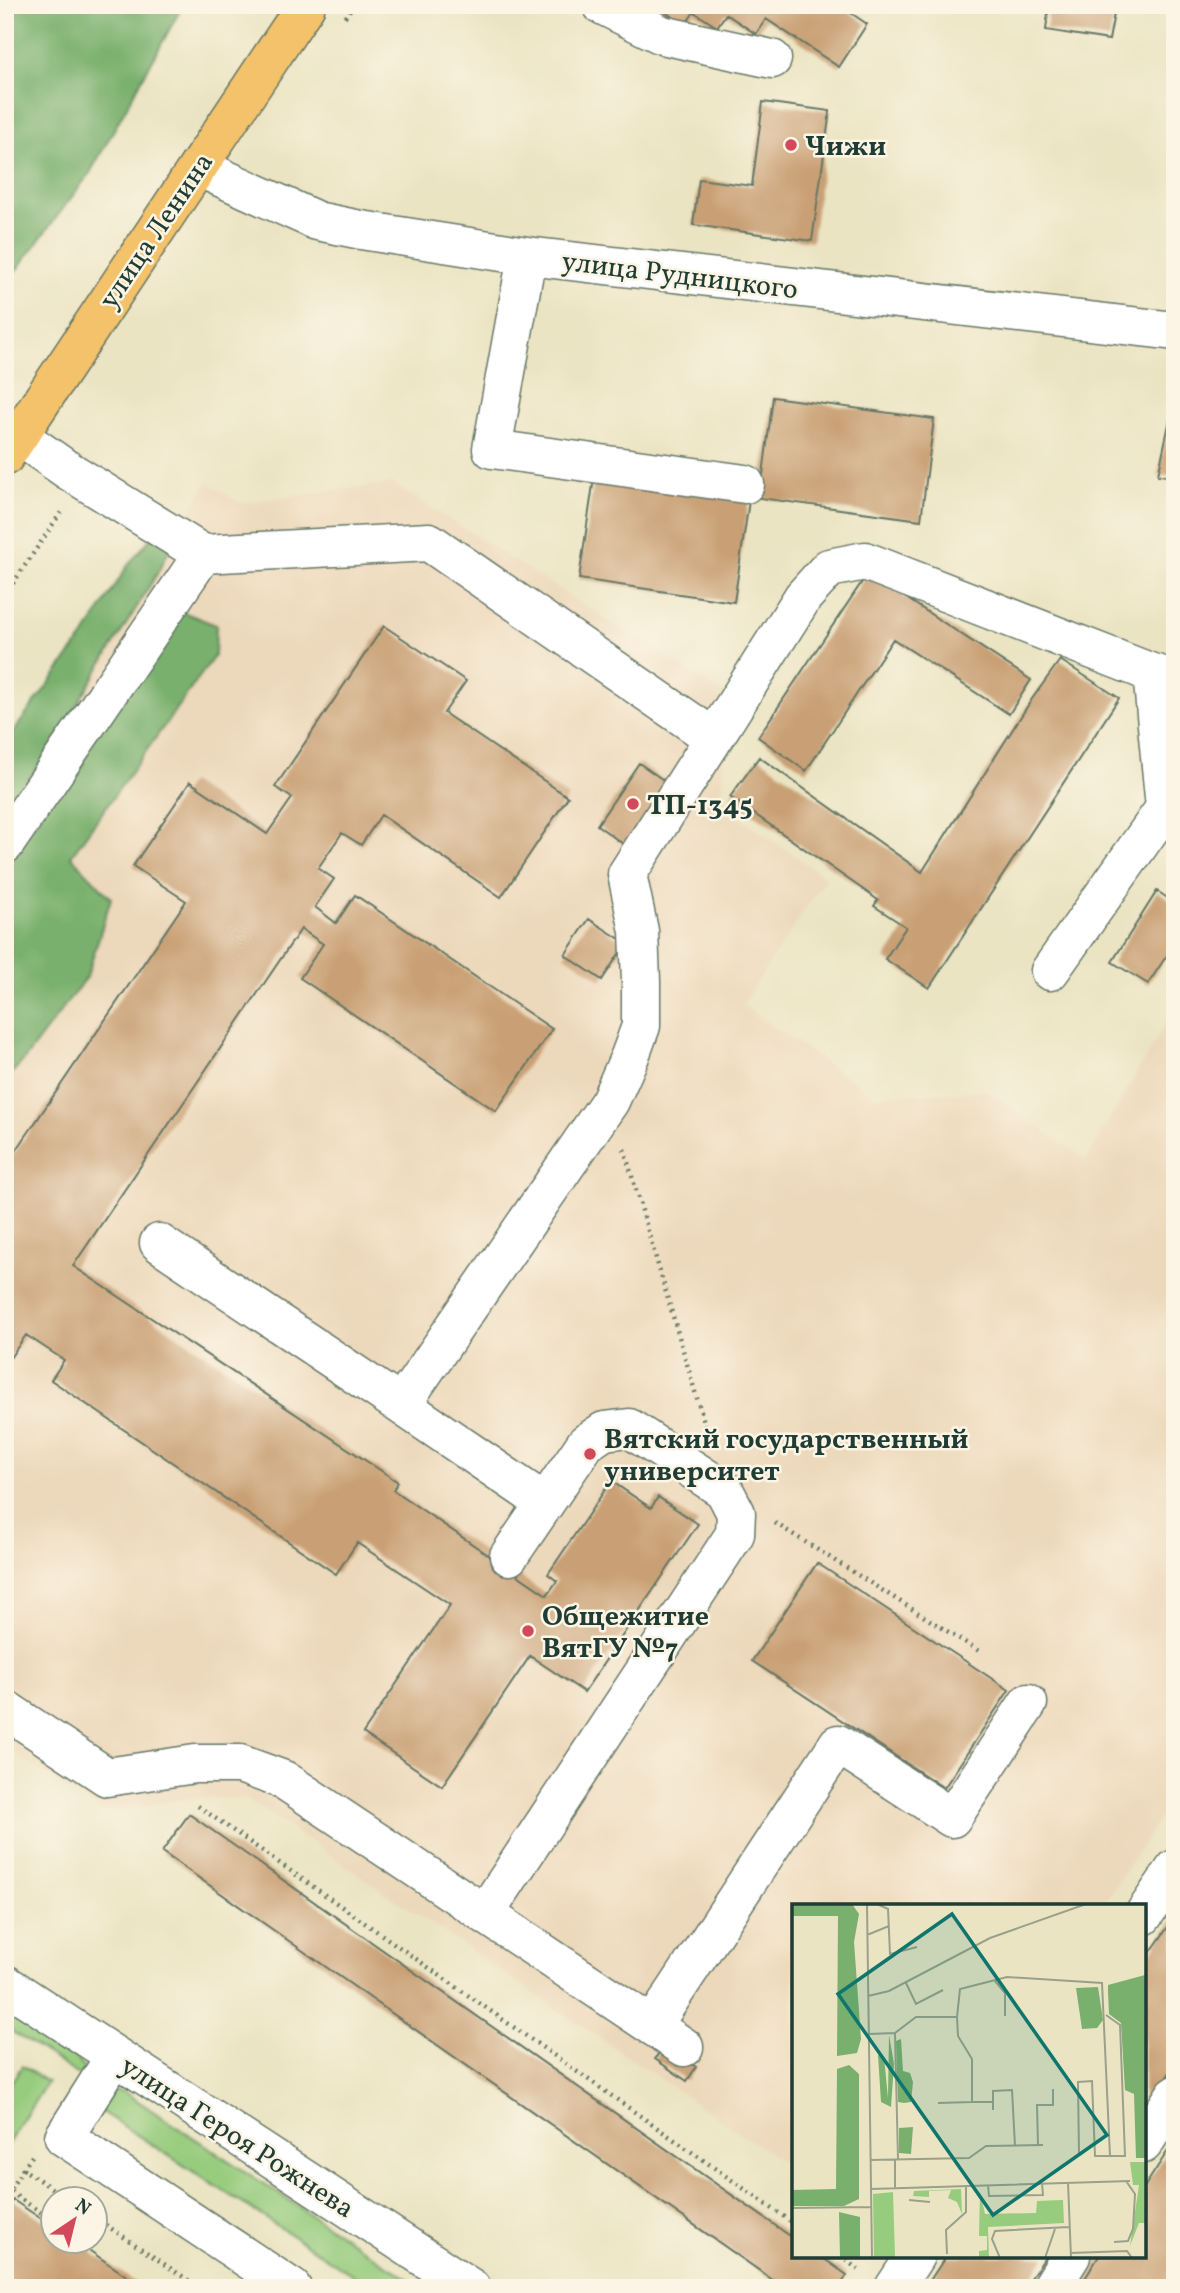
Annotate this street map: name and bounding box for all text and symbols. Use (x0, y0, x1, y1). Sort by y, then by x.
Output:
place label: Чижи (805, 128, 886, 167)
marker: Чижи (783, 137, 799, 153)
street label: улица Ленина (90, 146, 224, 317)
street label: улица Рудницкого (559, 243, 800, 310)
place label: ТП-1345 (647, 787, 753, 826)
marker: ТП-1345 (625, 796, 641, 812)
place label: Вятский государственный университет (604, 1421, 969, 1492)
marker: Вятский государственный университет (582, 1446, 598, 1462)
place label: Общежитие ВятГУ №7 (542, 1598, 709, 1669)
marker: Общежитие ВятГУ №7 (520, 1623, 536, 1639)
inset map (792, 1904, 1145, 2258)
street label: улица Героя Рожнева (112, 2048, 361, 2229)
north arrow (38, 2184, 108, 2254)
text: N (69, 2193, 96, 2222)

